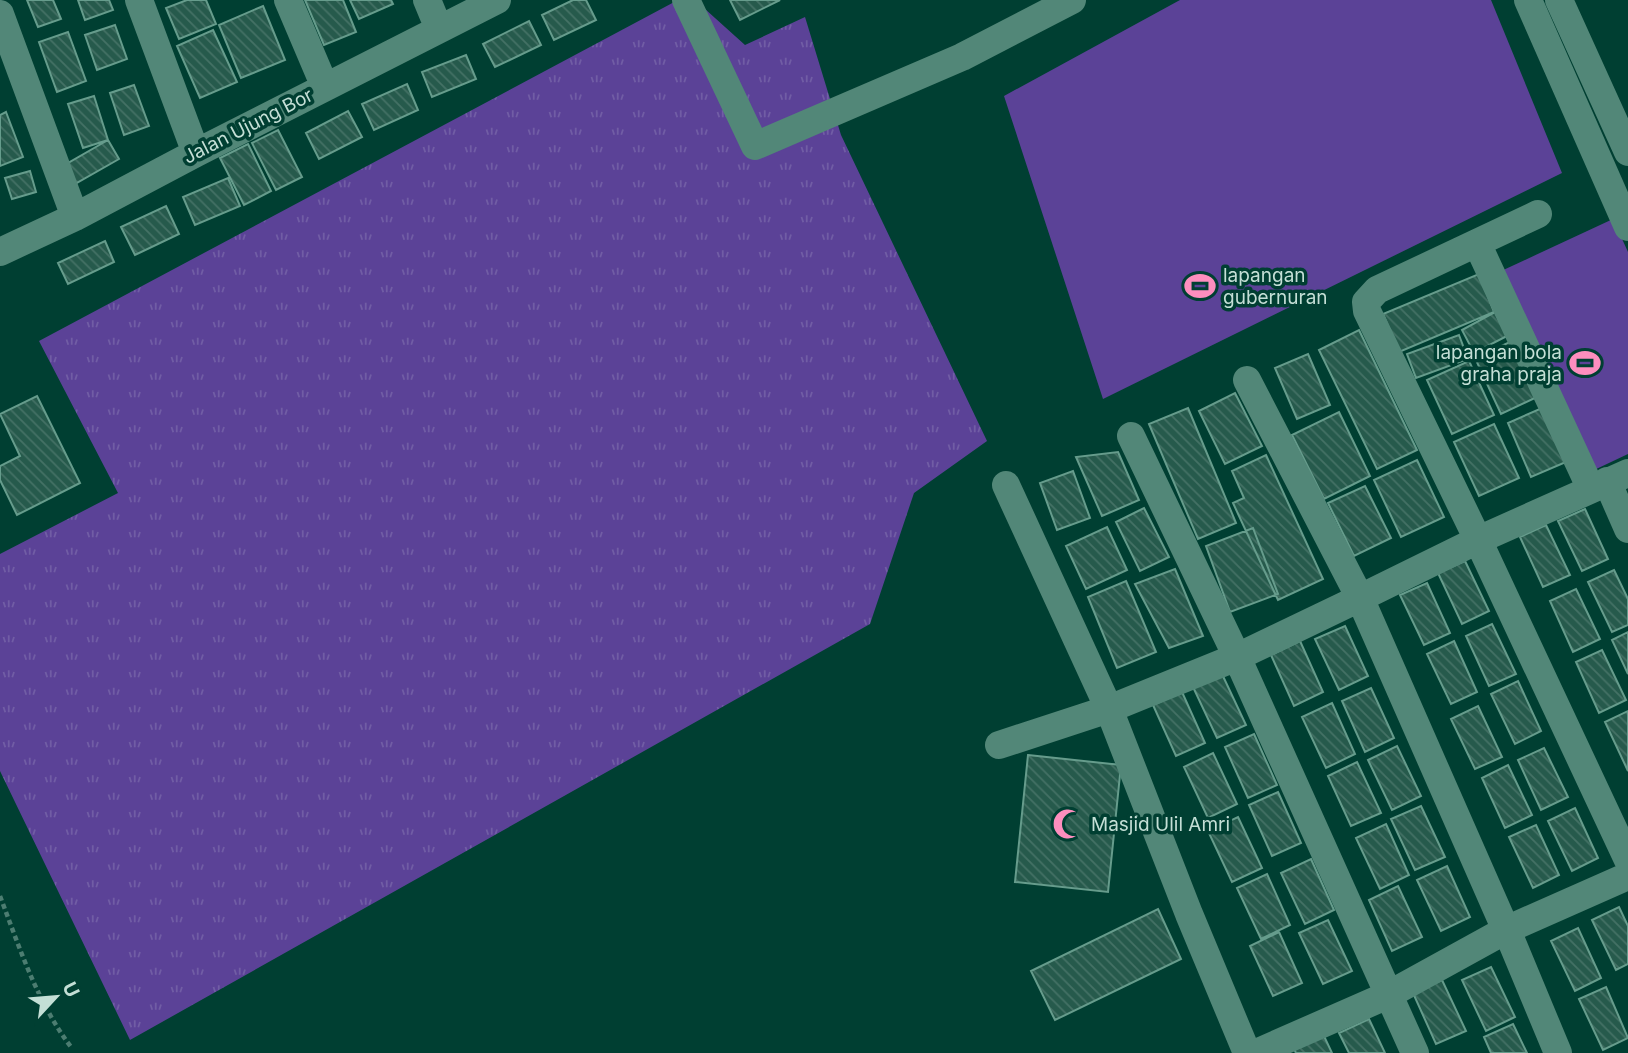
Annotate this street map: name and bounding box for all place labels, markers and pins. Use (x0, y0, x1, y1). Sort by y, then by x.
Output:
place label: lapangan gubernuran (1223, 264, 1328, 309)
sports icon: lapangan gubernuran (1183, 269, 1217, 303)
place label: lapangan bola graha praja (1436, 341, 1562, 386)
sports icon: lapangan bola graha praja (1568, 346, 1602, 380)
mosque icon: Masjid Ulil Amri (1051, 807, 1085, 841)
place label: Masjid Ulil Amri (1091, 813, 1230, 836)

